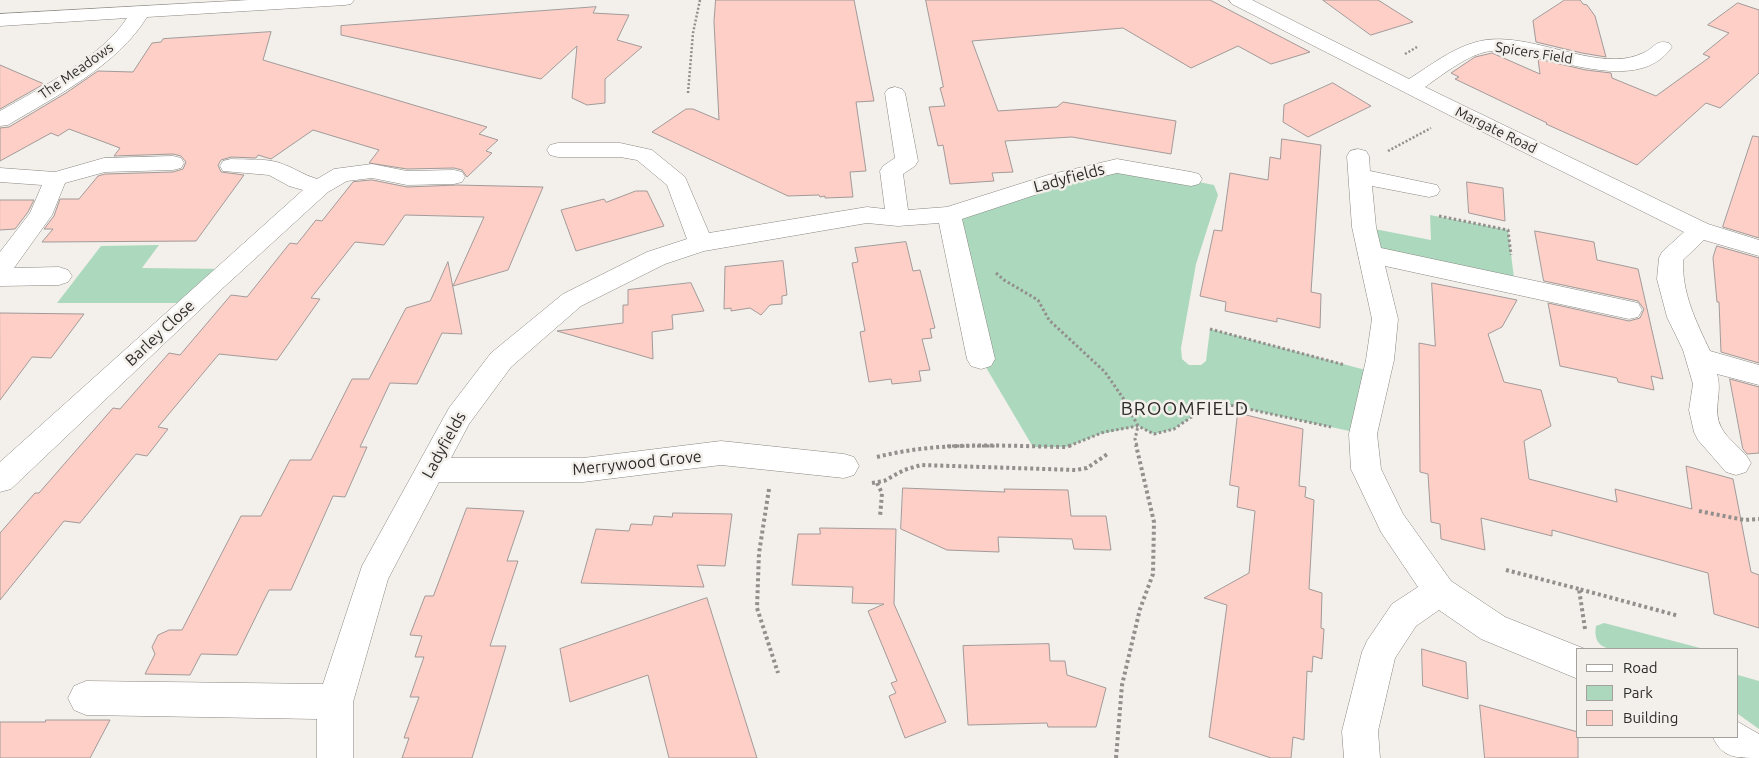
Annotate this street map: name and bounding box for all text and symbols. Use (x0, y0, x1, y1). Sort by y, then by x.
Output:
street label: The Meadows (36, 39, 116, 103)
street label: Spicers Field (1494, 39, 1574, 67)
street label: Margate Road (1453, 103, 1539, 157)
street label: Ladyfields (1031, 159, 1107, 197)
street label: Barley Close (121, 296, 199, 370)
district label: BROOMFIELD (1120, 398, 1250, 420)
street label: Ladyfields (418, 409, 470, 481)
street label: Merrywood Grove (571, 447, 703, 479)
legend (1576, 648, 1739, 738)
text: Road (1623, 659, 1658, 676)
text: Park (1623, 684, 1653, 701)
text: Building (1623, 709, 1678, 726)

